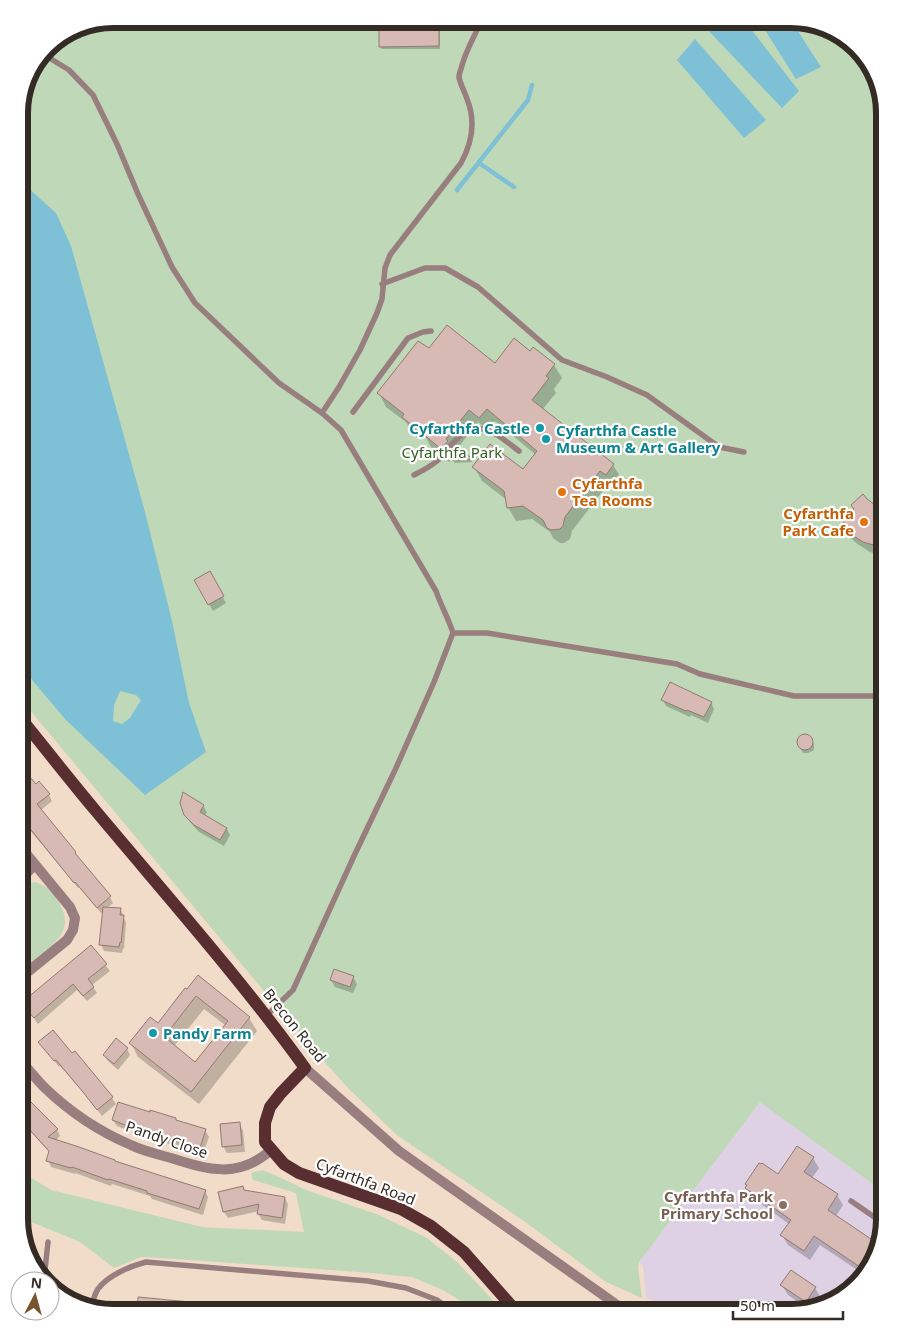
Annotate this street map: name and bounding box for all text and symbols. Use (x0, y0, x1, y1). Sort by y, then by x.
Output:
place label: Cyfarthfa Castle (409, 418, 530, 438)
place label: Cyfarthfa Castle Museum & Art Gallery (556, 420, 721, 457)
marker: Cyfarthfa Castle (534, 422, 546, 434)
marker: Cyfarthfa Castle Museum & Art Gallery (540, 433, 552, 445)
park label: Cyfarthfa Park (402, 442, 502, 462)
place label: Cyfarthfa Tea Rooms (572, 473, 652, 510)
marker: Cyfarthfa Tea Rooms (556, 486, 568, 498)
place label: Cyfarthfa Park Cafe (782, 503, 854, 540)
marker: Cyfarthfa Park Cafe (858, 516, 870, 528)
street label: Brecon Road (259, 984, 331, 1066)
place label: Pandy Farm (163, 1023, 252, 1043)
marker: Pandy Farm (147, 1027, 159, 1039)
street label: Pandy Close (123, 1116, 211, 1162)
street label: Cyfarthfa Road (313, 1153, 419, 1209)
place label: Cyfarthfa Park Primary School (661, 1186, 774, 1223)
marker: Cyfarthfa Park Primary School (777, 1199, 789, 1211)
north arrow (10, 1271, 60, 1321)
text: N (30, 1273, 43, 1293)
scale bar (733, 1288, 843, 1320)
text: 50 m (740, 1295, 775, 1315)

